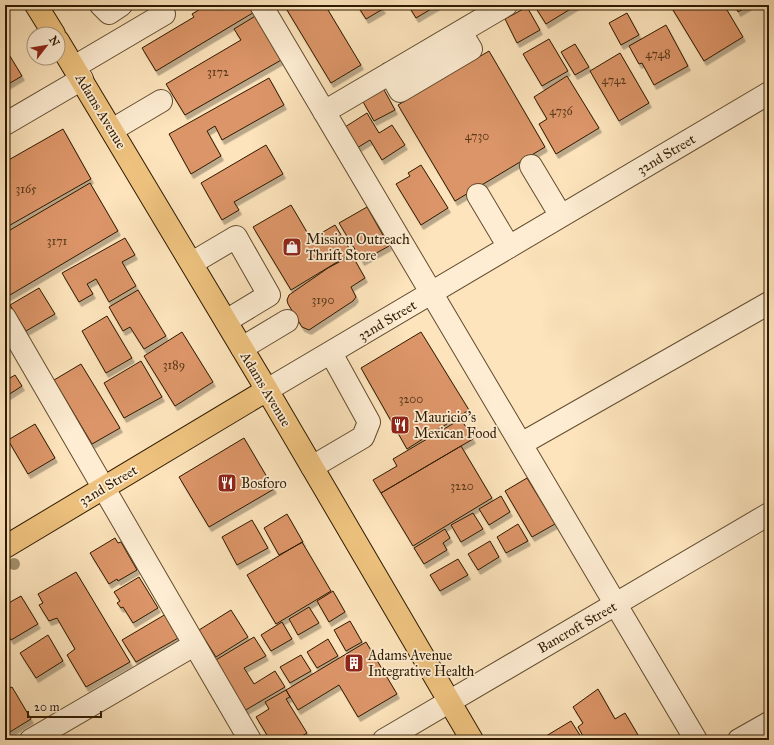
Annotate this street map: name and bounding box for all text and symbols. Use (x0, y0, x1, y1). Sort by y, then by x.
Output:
north arrow (26, 26, 66, 66)
text: N (46, 34, 62, 49)
house number: 4748 (645, 47, 671, 61)
house number: 3172 (207, 65, 229, 79)
street label: Adams Avenue (71, 70, 130, 152)
house number: 4742 (602, 73, 627, 87)
house number: 4736 (549, 104, 574, 118)
house number: 4730 (465, 129, 489, 143)
street label: 32nd Street (634, 130, 698, 178)
house number: 3165 (15, 182, 37, 196)
place label: Mission Outreach Thrift Store (306, 231, 410, 264)
house number: 3171 (47, 234, 68, 248)
shop icon: Mission Outreach Thrift Store (281, 236, 303, 258)
house number: 3190 (312, 293, 334, 307)
street label: 32nd Street (355, 296, 419, 344)
street label: Adams Avenue (236, 348, 295, 430)
house number: 3189 (163, 358, 185, 372)
house number: 3200 (399, 392, 423, 406)
place label: Mauricio's Mexican Food (414, 409, 497, 442)
restaurant icon: Mauricio's Mexican Food (389, 414, 411, 436)
street label: 32nd Street (76, 461, 140, 509)
restaurant icon: Bosforo (216, 472, 238, 494)
place label: Bosforo (241, 475, 287, 492)
house number: 3220 (450, 479, 474, 493)
street label: Bancroft Street (535, 598, 620, 657)
place label: Adams Avenue Integrative Health (367, 647, 474, 680)
building icon: Adams Avenue Integrative Health (343, 652, 365, 674)
scale bar (28, 693, 101, 719)
text: 20 m (34, 700, 60, 714)

